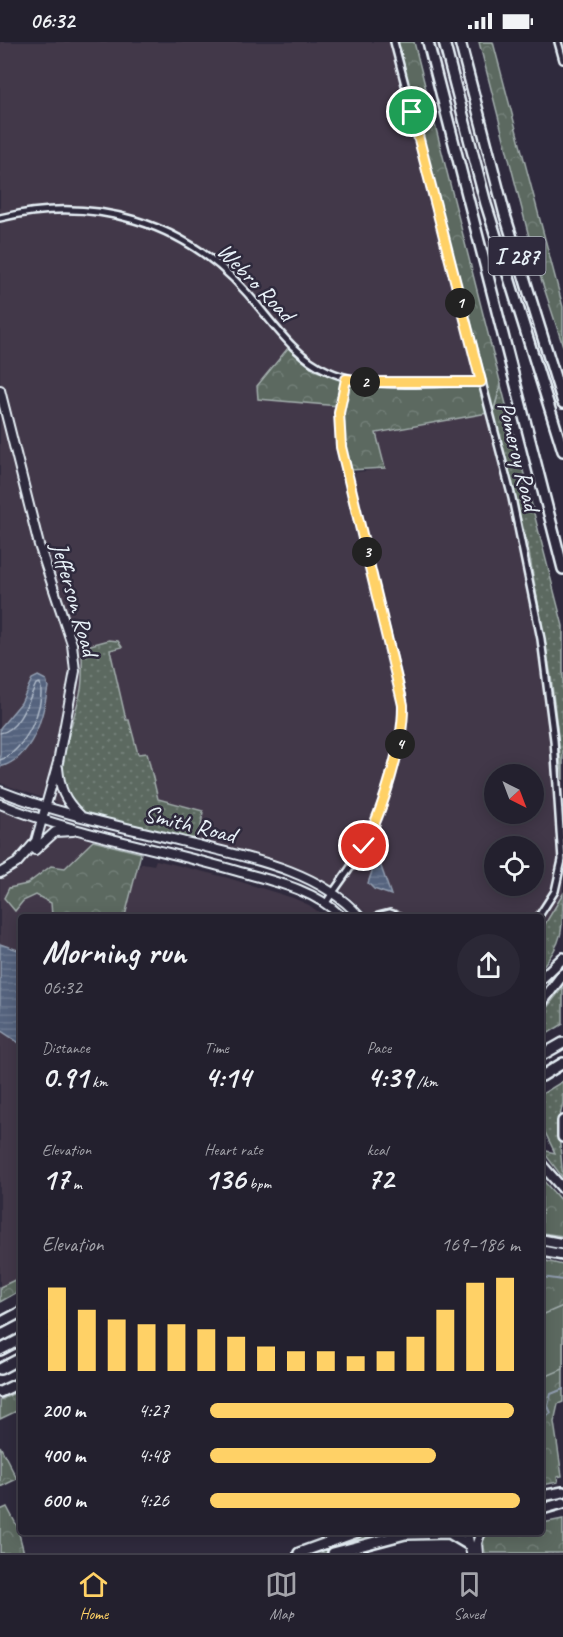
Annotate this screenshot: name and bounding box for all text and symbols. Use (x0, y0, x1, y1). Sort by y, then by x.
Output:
text: 06:32 (30, 7, 74, 35)
pin (386, 86, 437, 137)
icon: arrive (395, 95, 428, 128)
street label: Webro Road (211, 236, 304, 331)
road number: I 287 (488, 237, 546, 275)
pin: 1 (445, 288, 475, 318)
text: 1 (456, 293, 464, 313)
pin: 2 (350, 367, 380, 397)
text: 2 (361, 372, 369, 392)
street label: Pomeroy Road (491, 398, 548, 517)
pin: 3 (352, 537, 382, 567)
street label: Jefferson Road (44, 538, 106, 663)
text: 3 (363, 542, 371, 562)
pin: 4 (385, 729, 415, 759)
text: 4 (396, 734, 404, 754)
north arrow (484, 764, 544, 824)
map controls (484, 764, 544, 896)
street label: Smith Road (141, 798, 243, 851)
pin (338, 820, 389, 871)
icon: check (347, 829, 380, 862)
button: locate (484, 836, 544, 896)
text: Morning run (42, 931, 186, 973)
button: share (457, 934, 520, 997)
text: 06:32 (42, 975, 82, 1000)
text: Distance (42, 1038, 90, 1058)
text: Time (204, 1038, 229, 1058)
text: Pace (367, 1038, 391, 1058)
text: 0.91 (42, 1058, 88, 1096)
text: 4:14 (204, 1058, 251, 1096)
text: 4:39 (367, 1058, 413, 1096)
text: km (88, 1072, 108, 1092)
text: /km (413, 1072, 438, 1092)
text: Elevation (42, 1140, 91, 1160)
text: Heart rate (204, 1140, 263, 1160)
text: kcal (367, 1140, 388, 1160)
text: 17 (42, 1160, 69, 1198)
text: 136 (204, 1160, 245, 1198)
text: 72 (367, 1160, 394, 1198)
text: m (69, 1174, 82, 1194)
text: bpm (245, 1174, 271, 1194)
text: Elevation (42, 1232, 104, 1257)
text: 169–186 m (441, 1232, 520, 1257)
text: 200 m (42, 1398, 85, 1423)
text: 4:27 (138, 1398, 169, 1423)
text: 400 m (42, 1443, 85, 1468)
text: 4:48 (138, 1443, 169, 1468)
text: 600 m (42, 1488, 86, 1513)
text: 4:26 (138, 1488, 169, 1513)
tab: Home (77, 1568, 110, 1624)
tab: Map (265, 1568, 298, 1624)
tab: Saved (453, 1568, 486, 1624)

